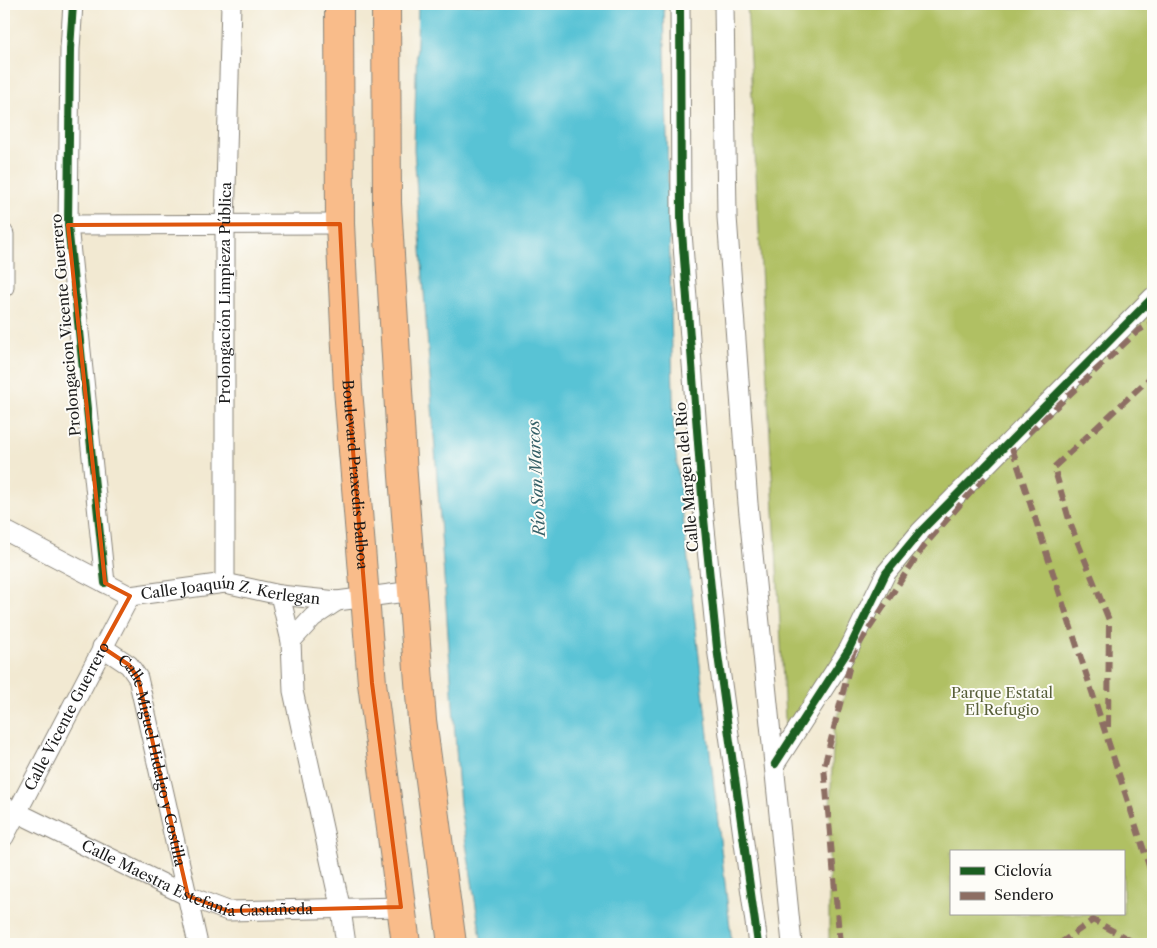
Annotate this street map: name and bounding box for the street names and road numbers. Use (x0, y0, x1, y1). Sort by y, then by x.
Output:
street label: Prolongación Limpieza Pública (215, 182, 235, 404)
street label: Prolongacion Vicente Guerrero (46, 213, 85, 437)
street label: Boulevard Praxedis Balboa (339, 379, 373, 570)
street label: Calle Margen del Río (670, 401, 703, 553)
street label: Calle Joaquín Z. Kerlegan (140, 573, 322, 608)
street label: Calle Vicente Guerrero (20, 639, 113, 794)
street label: Calle Miguel Hidalgo y Costilla (114, 650, 190, 868)
street label: Calle Maestra Estefanía Castañeda (78, 835, 313, 920)

